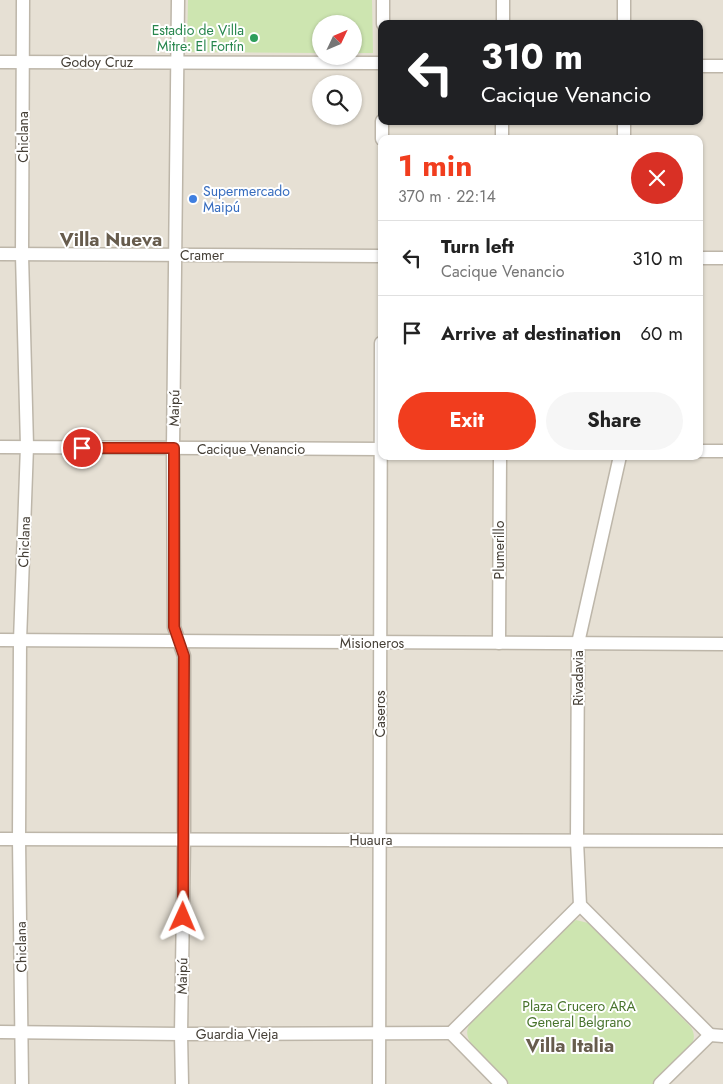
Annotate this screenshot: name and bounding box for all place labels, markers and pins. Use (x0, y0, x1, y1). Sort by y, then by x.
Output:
place label: Estadio de Villa Mitre: El Fortín (152, 20, 244, 56)
marker: Estadio de Villa Mitre: El Fortín (248, 32, 260, 44)
place label: Supermercado Maipú (203, 181, 290, 217)
marker: Supermercado Maipú (187, 193, 199, 205)
pin (61, 427, 103, 469)

